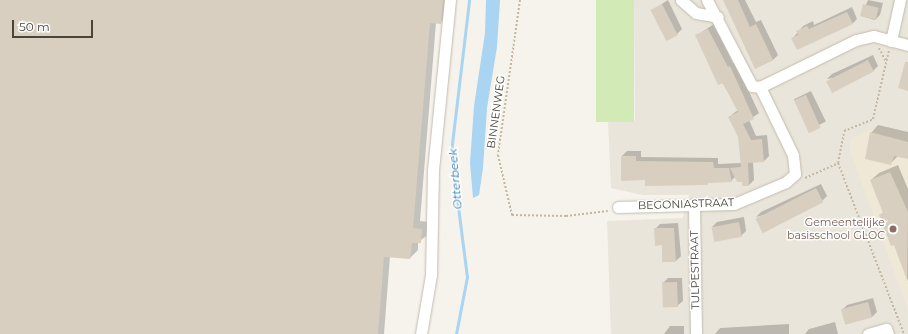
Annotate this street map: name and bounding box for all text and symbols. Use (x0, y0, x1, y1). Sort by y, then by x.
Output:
scale bar (14, 12, 95, 38)
text: 50 m (19, 19, 50, 34)
street label: BINNENWEG (484, 75, 508, 149)
water label: Otterbeek (445, 148, 465, 210)
street label: BEGONIASTRAAT (638, 196, 734, 212)
place label: Gemeentelijke basisschool GLOC (787, 216, 885, 242)
marker: Gemeentelijke basisschool GLOC (888, 224, 898, 234)
street label: TULPESTRAAT (688, 230, 702, 310)

